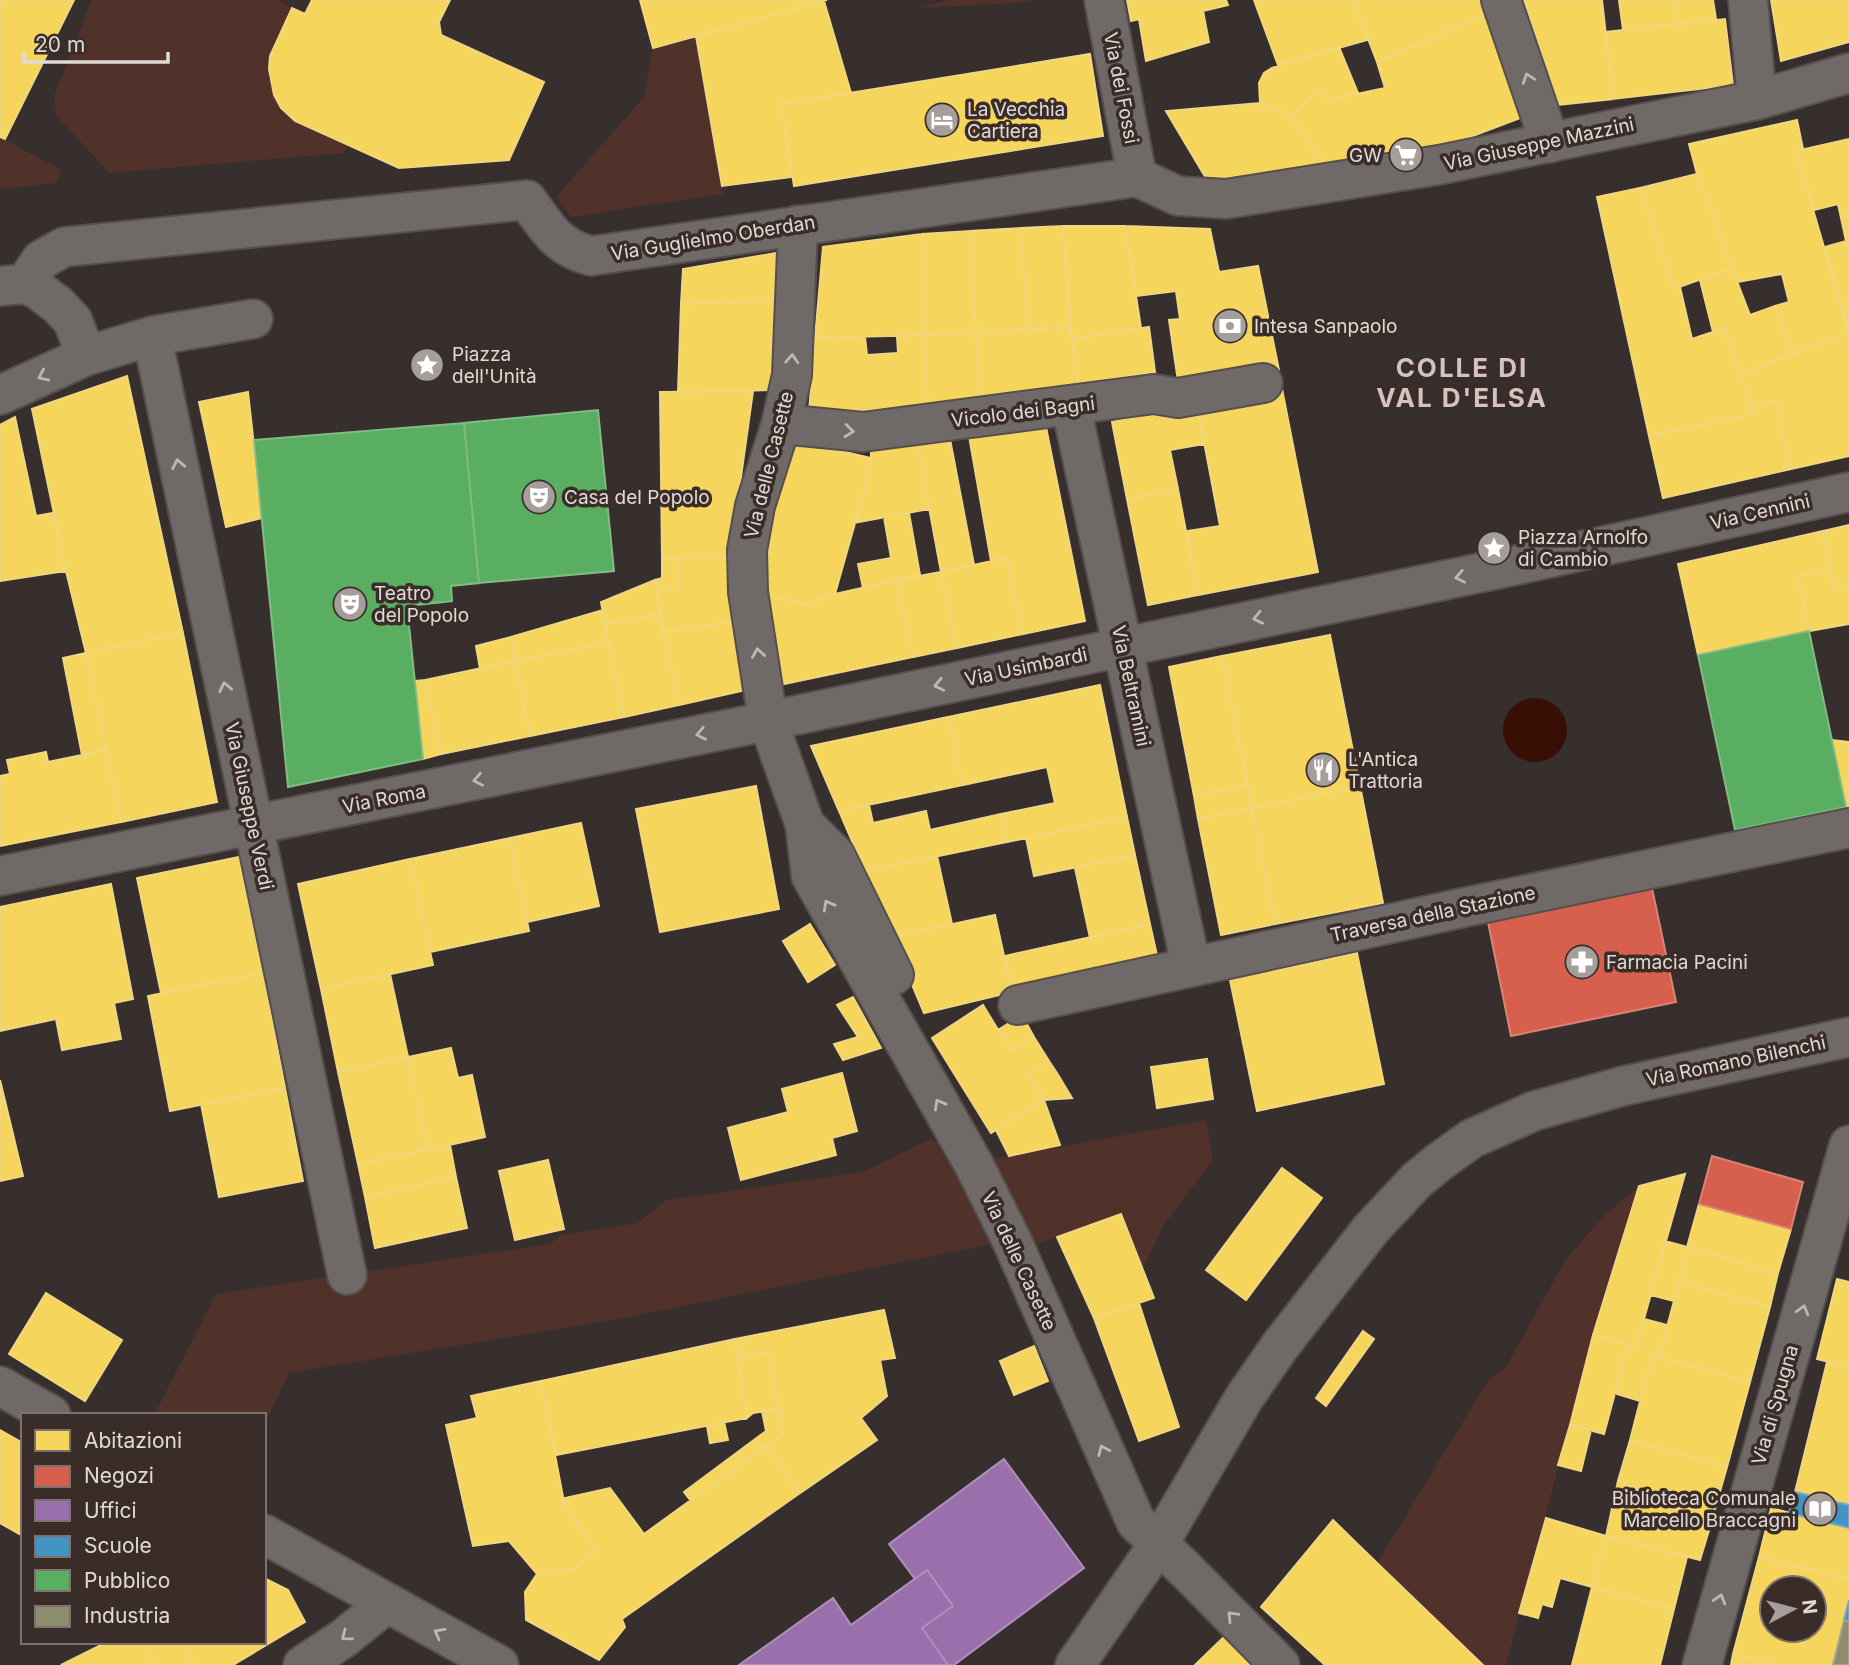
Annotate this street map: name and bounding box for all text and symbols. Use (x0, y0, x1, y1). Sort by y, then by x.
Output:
scale bar (24, 21, 168, 65)
street label: Via dei Fossi (1099, 30, 1143, 146)
text: 20 m (35, 32, 85, 57)
one-way arrow (1522, 73, 1536, 85)
place label: La Vecchia Cartiera (967, 98, 1065, 143)
hotel icon: La Vecchia Cartiera (923, 101, 961, 139)
street label: Via Giuseppe Mazzini (1442, 113, 1636, 175)
supermarket icon: GW (1387, 136, 1425, 174)
place label: GW (1349, 144, 1382, 167)
street label: Via Guglielmo Oberdan (609, 210, 817, 266)
bank icon: Intesa Sanpaolo (1211, 307, 1249, 345)
place label: Intesa Sanpaolo (1254, 315, 1397, 338)
place label: Piazza dell'Unità (452, 343, 537, 388)
place icon: Piazza dell'Unità (408, 346, 446, 384)
district label: COLLE DI VAL D'ELSA (1376, 352, 1548, 413)
one-way arrow (785, 353, 800, 364)
one-way arrow (38, 368, 50, 382)
street label: Via delle Casette (740, 389, 798, 541)
street label: Vicolo dei Bagni (950, 392, 1096, 432)
one-way arrow (844, 423, 855, 438)
one-way arrow (172, 458, 187, 470)
theatre icon: Casa del Popolo (520, 478, 558, 516)
place label: Casa del Popolo (564, 486, 710, 509)
street label: Via Cennini (1708, 489, 1812, 535)
place label: Piazza Arnolfo di Cambio (1518, 526, 1648, 571)
place icon: Piazza Arnolfo di Cambio (1475, 529, 1513, 567)
one-way arrow (1454, 568, 1466, 583)
place label: Teatro del Popolo (374, 582, 469, 627)
theatre icon: Teatro del Popolo (331, 585, 369, 623)
one-way arrow (1252, 610, 1264, 624)
street label: Via Beltramini (1107, 623, 1155, 749)
street label: Via Usimbardi (963, 643, 1089, 691)
one-way arrow (751, 647, 766, 659)
one-way arrow (933, 676, 945, 691)
one-way arrow (218, 681, 233, 693)
street label: Via Giuseppe Verdi (220, 720, 278, 892)
one-way arrow (695, 726, 707, 741)
place label: L'Antica Trattoria (1348, 748, 1423, 793)
restaurant icon: L'Antica Trattoria (1304, 751, 1342, 789)
one-way arrow (472, 771, 484, 786)
street label: Via Roma (340, 780, 428, 818)
street label: Traversa della Stazione (1328, 881, 1538, 947)
one-way arrow (823, 900, 836, 913)
pharmacy icon: Farmacia Pacini (1563, 943, 1601, 981)
place label: Farmacia Pacini (1606, 951, 1748, 974)
street label: Via Romano Bilenchi (1644, 1031, 1828, 1091)
one-way arrow (934, 1098, 947, 1111)
street label: Via delle Casette (977, 1188, 1061, 1334)
one-way arrow (1794, 1304, 1809, 1316)
street label: Via di Spugna (1747, 1342, 1803, 1468)
legend (21, 1413, 266, 1644)
text: Abitazioni (84, 1428, 182, 1453)
one-way arrow (1097, 1445, 1111, 1457)
text: Negozi (84, 1463, 154, 1488)
place label: Biblioteca Comunale Marcello Braccagni (1612, 1487, 1796, 1532)
library icon: Biblioteca Comunale Marcello Braccagni (1801, 1490, 1839, 1528)
text: Uffici (84, 1498, 137, 1523)
text: Scuole (84, 1533, 152, 1558)
text: Pubblico (84, 1568, 170, 1593)
north arrow (1758, 1574, 1828, 1644)
one-way arrow (1712, 1593, 1727, 1605)
text: N (1797, 1598, 1822, 1616)
text: Industria (84, 1603, 170, 1628)
one-way arrow (1228, 1612, 1240, 1624)
one-way arrow (342, 1627, 354, 1640)
one-way arrow (434, 1627, 447, 1641)

